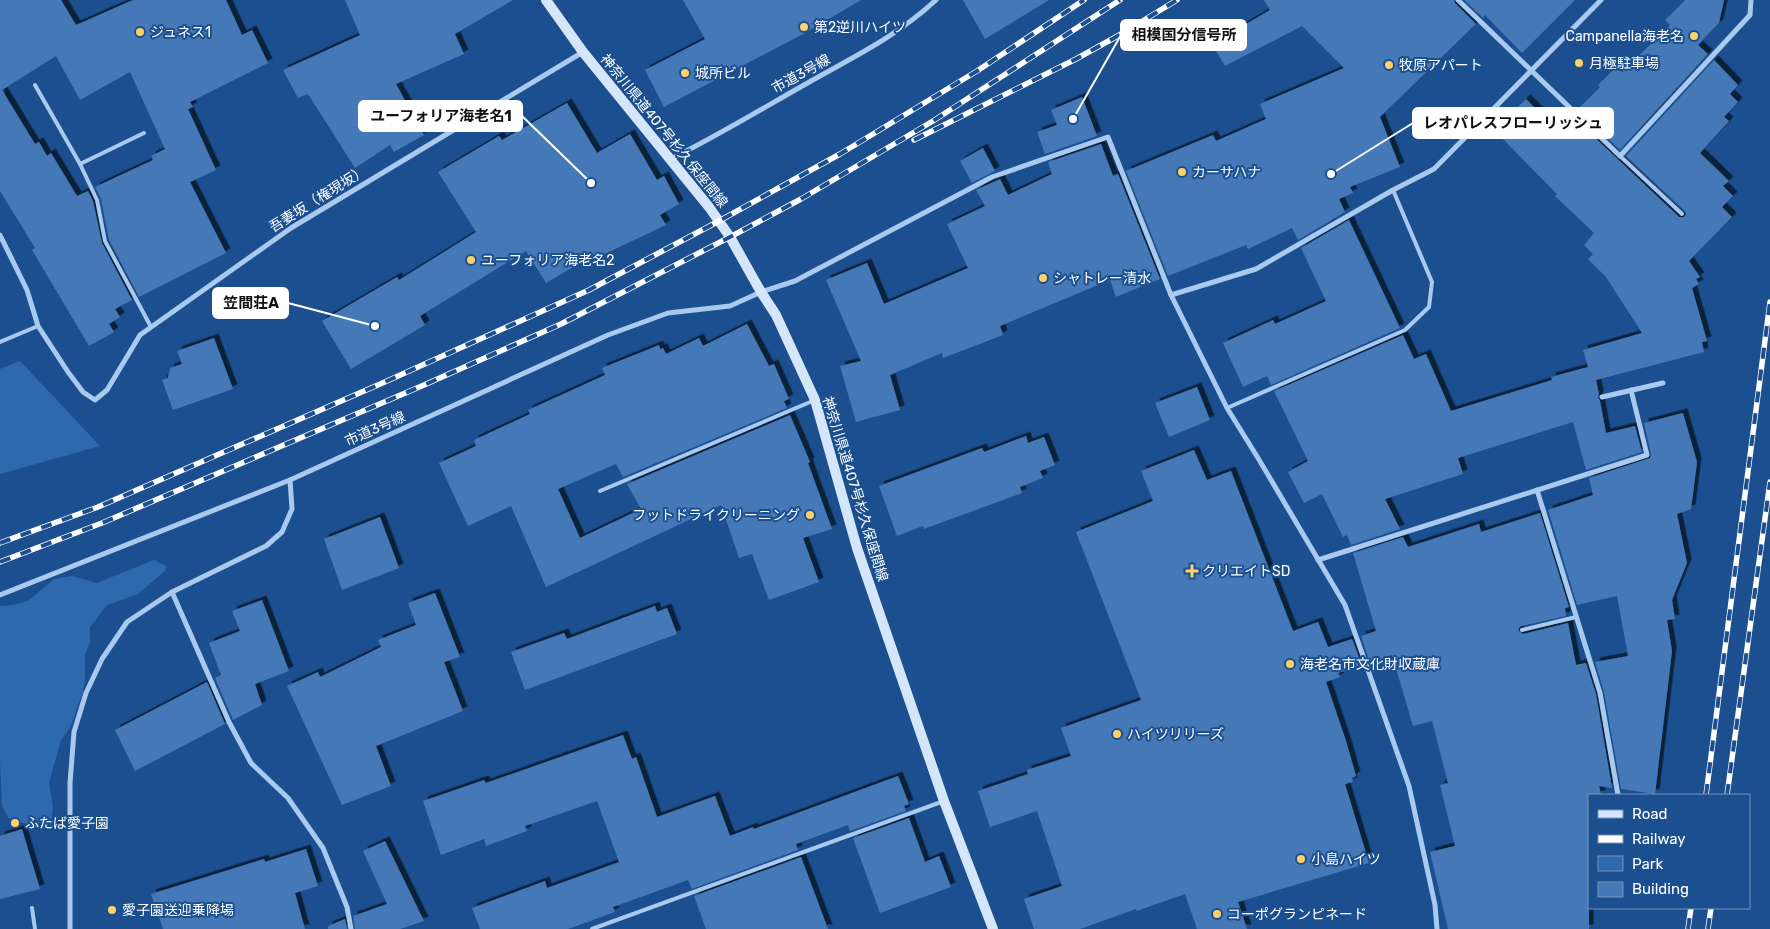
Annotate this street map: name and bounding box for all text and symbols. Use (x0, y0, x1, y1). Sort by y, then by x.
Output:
place label: 第2逆川ハイツ (814, 19, 906, 36)
callout: 相模国分信号所 (1121, 20, 1246, 50)
marker: 第2逆川ハイツ (798, 21, 810, 33)
place label: ジュネス1 (150, 24, 211, 41)
marker: ジュネス1 (134, 26, 146, 38)
text: 相模国分信号所 (1131, 26, 1237, 44)
place label: Campanella海老名 (1566, 28, 1684, 45)
marker: Campanella海老名 (1688, 30, 1700, 42)
street label: 神奈川県道407号杉久保座間線 (597, 51, 731, 211)
street label: 市道3号線 (769, 51, 833, 97)
place label: 月極駐車場 (1589, 55, 1659, 72)
place label: 牧原アパート (1399, 57, 1483, 74)
marker: 月極駐車場 (1573, 57, 1585, 69)
marker: 牧原アパート (1383, 59, 1395, 71)
place label: 城所ビル (695, 65, 751, 82)
marker: 城所ビル (679, 67, 691, 79)
callout: ユーフォリア海老名1 (359, 101, 522, 131)
text: ユーフォリア海老名1 (370, 107, 512, 125)
callout: レオパレスフローリッシュ (1413, 108, 1613, 138)
text: レオパレスフローリッシュ (1423, 114, 1603, 132)
street label: 吾妻坂（権現坂） (266, 162, 370, 236)
place label: カーサハナ (1192, 164, 1261, 181)
marker: カーサハナ (1176, 166, 1188, 178)
place label: ユーフォリア海老名2 (481, 252, 614, 269)
marker: ユーフォリア海老名2 (465, 254, 477, 266)
place label: シャトレー清水 (1053, 270, 1151, 287)
marker: シャトレー清水 (1037, 272, 1049, 284)
callout: 笠間荘A (213, 288, 288, 318)
text: 笠間荘A (223, 294, 279, 312)
street label: 神奈川県道407号杉久保座間線 (819, 394, 891, 584)
street label: 市道3号線 (342, 408, 408, 450)
place label: フットドライクリーニング (632, 507, 800, 524)
marker: フットドライクリーニング (804, 509, 816, 521)
place label: クリエイトSD (1202, 563, 1290, 580)
marker: クリエイトSD (1186, 565, 1198, 577)
place label: 海老名市文化財収蔵庫 (1300, 656, 1440, 673)
marker: 海老名市文化財収蔵庫 (1284, 658, 1296, 670)
place label: ハイツリリーズ (1127, 726, 1224, 743)
marker: ハイツリリーズ (1111, 728, 1123, 740)
legend (1588, 794, 1750, 909)
text: Road (1632, 805, 1668, 823)
place label: ふたば愛子園 (25, 815, 109, 832)
marker: ふたば愛子園 (9, 817, 21, 829)
text: Railway (1632, 830, 1686, 848)
place label: 小島ハイツ (1311, 851, 1381, 868)
marker: 小島ハイツ (1295, 853, 1307, 865)
text: Park (1632, 855, 1663, 873)
text: Building (1632, 880, 1689, 898)
place label: 愛子園送迎乗降場 (122, 902, 234, 919)
marker: 愛子園送迎乗降場 (106, 904, 118, 916)
place label: コーポグランピネード (1227, 906, 1367, 923)
marker: コーポグランピネード (1211, 908, 1223, 920)

